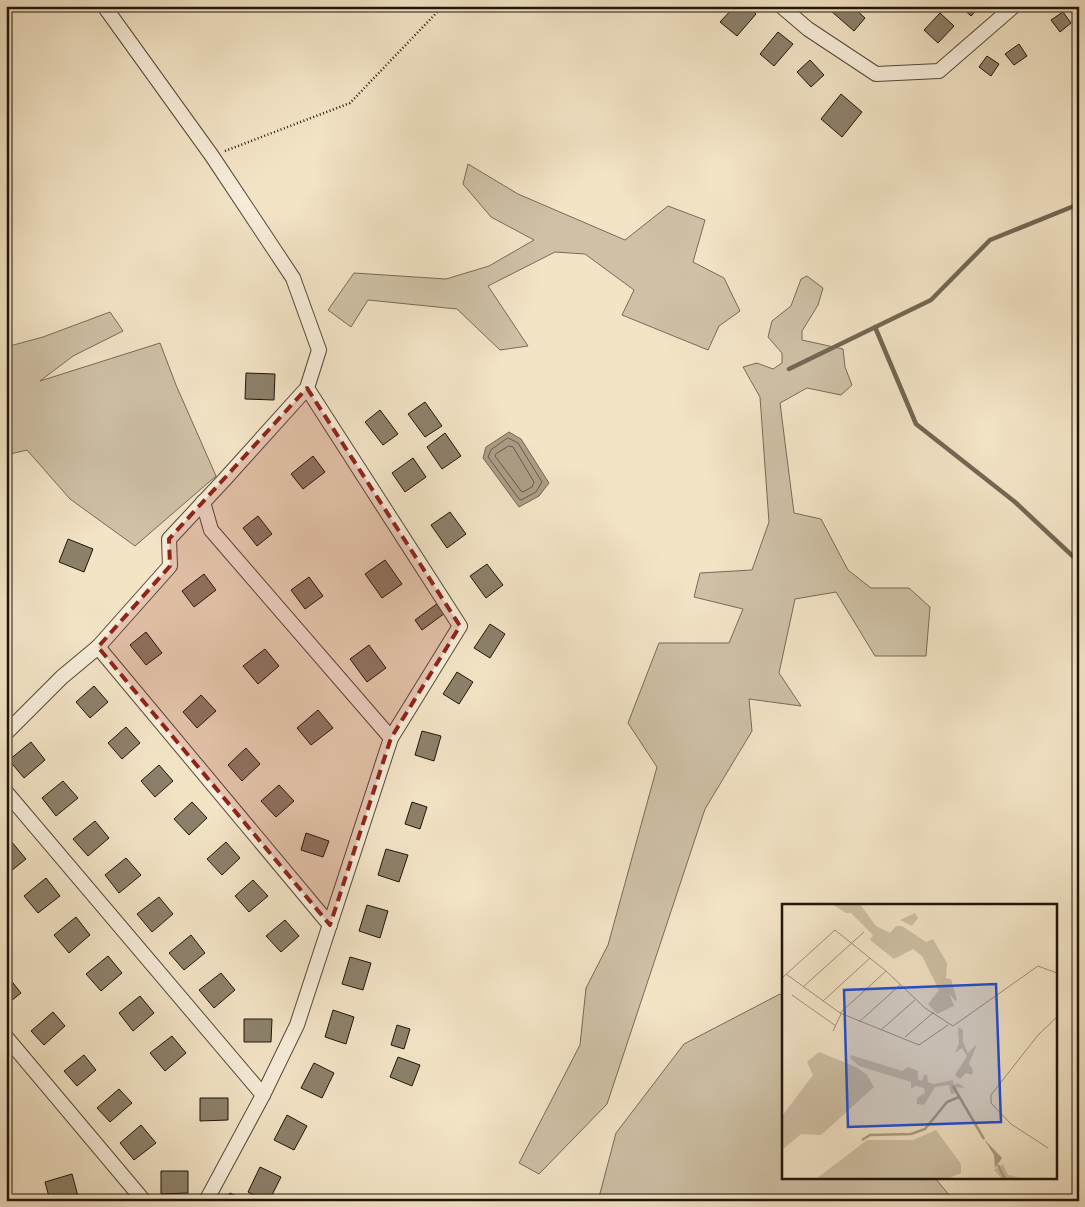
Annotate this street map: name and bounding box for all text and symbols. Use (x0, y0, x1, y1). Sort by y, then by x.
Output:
inset map (782, 904, 1058, 1180)

